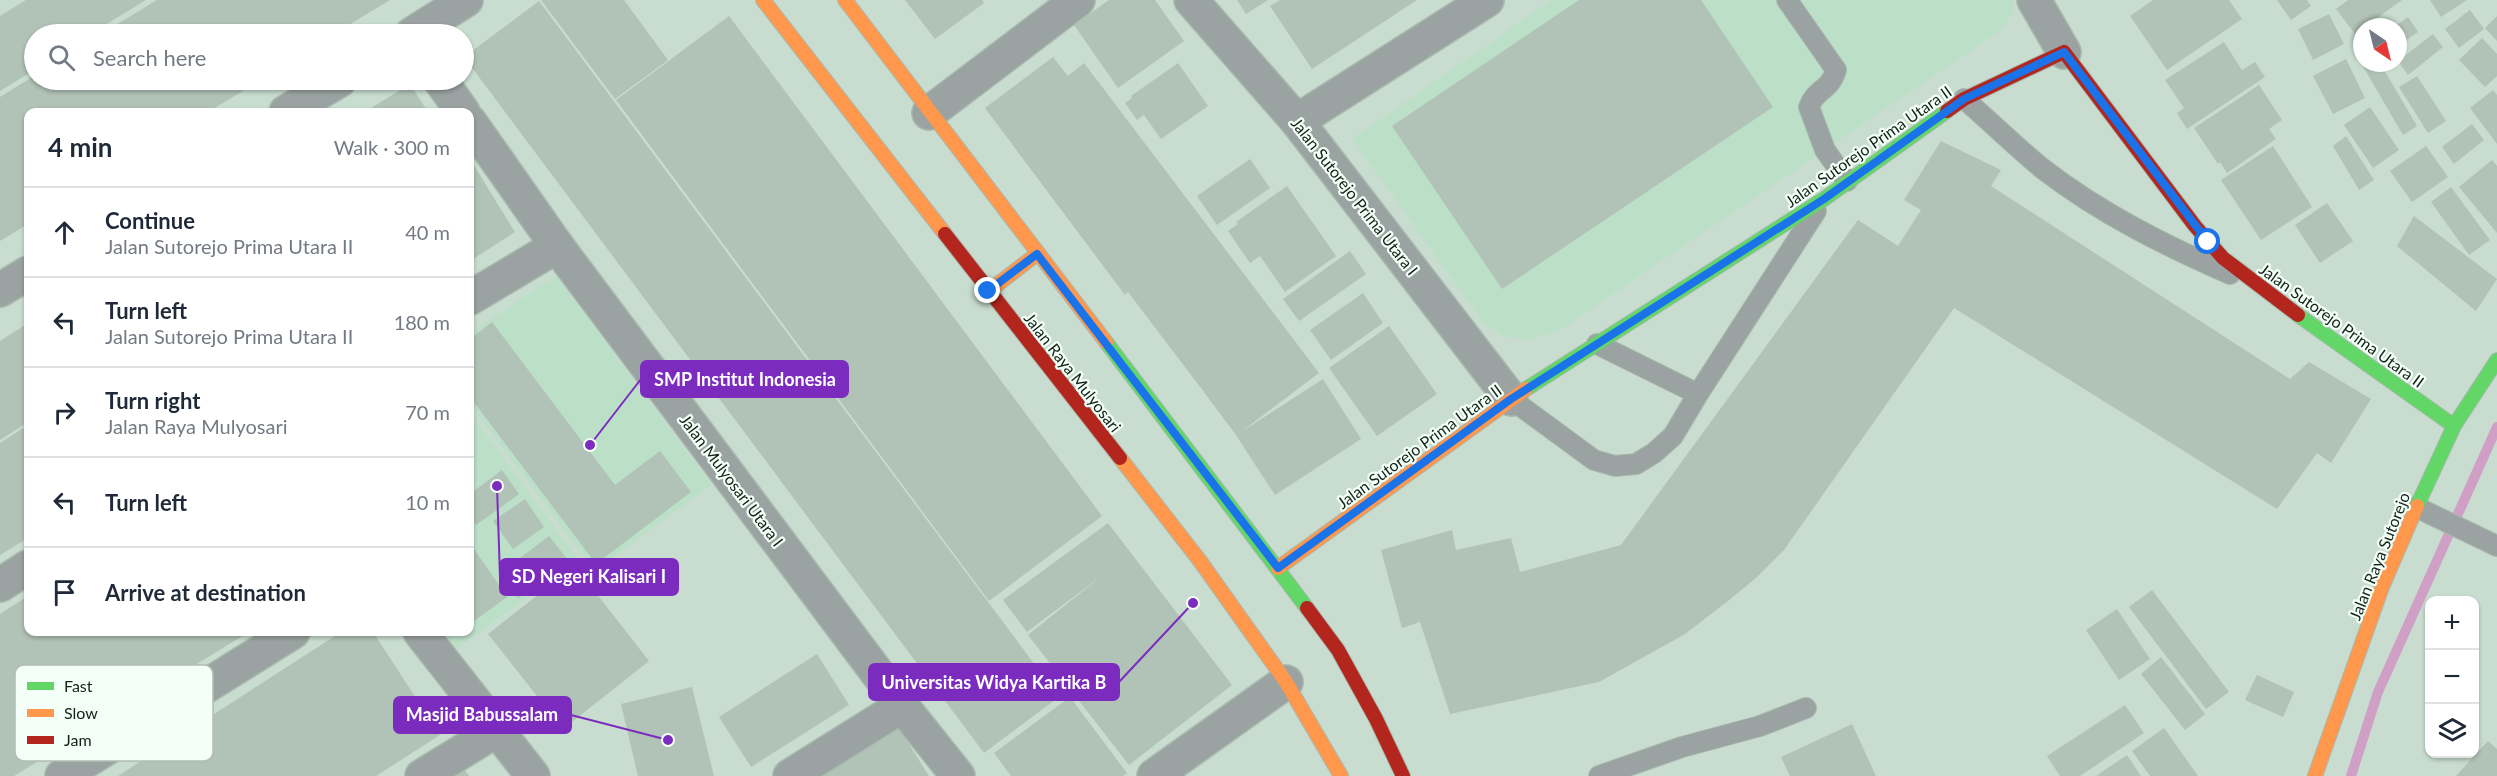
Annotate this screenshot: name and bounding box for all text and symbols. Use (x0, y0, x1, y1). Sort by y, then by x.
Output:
north arrow (2353, 18, 2407, 72)
search box (24, 24, 474, 90)
icon: search (45, 41, 78, 74)
text: Search here (93, 44, 206, 71)
street label: Jalan Sutorejo Prima Utara II (1781, 81, 1955, 211)
street label: Jalan Sutorejo Prima Utara I (1288, 114, 1422, 278)
text: 4 min (48, 131, 112, 163)
text: Walk · 300 m (334, 135, 450, 159)
text: Continue (105, 207, 195, 234)
icon: ahead (48, 216, 81, 249)
text: 40 m (405, 220, 450, 244)
route start (2194, 228, 2220, 254)
text: Jalan Sutorejo Prima Utara II (105, 234, 353, 258)
street label: Jalan Sutorejo Prima Utara II (2256, 259, 2428, 391)
route end (974, 277, 1000, 303)
text: Turn left (105, 297, 187, 324)
icon: left (48, 306, 81, 339)
street label: Jalan Raya Mulyosari (1021, 309, 1125, 435)
text: 180 m (394, 310, 450, 334)
text: Jalan Sutorejo Prima Utara II (105, 324, 353, 348)
callout: SMP Institut Indonesia (641, 361, 848, 397)
text: SMP Institut Indonesia (654, 368, 836, 390)
street label: Jalan Sutorejo Prima Utara II (1333, 380, 1505, 512)
text: Turn right (105, 387, 200, 414)
icon: right (48, 396, 81, 429)
text: 70 m (405, 400, 450, 424)
street label: Jalan Mulyosari Utara I (676, 410, 788, 550)
text: Jalan Raya Mulyosari (105, 414, 288, 438)
icon: left (48, 486, 81, 519)
text: Turn left (105, 489, 187, 516)
street label: Jalan Raya Sutorejo (2345, 489, 2413, 623)
text: 10 m (405, 490, 450, 514)
callout: SD Negeri Kalisari I (500, 559, 678, 595)
text: SD Negeri Kalisari I (512, 565, 666, 587)
icon: arrive (48, 576, 81, 609)
text: Arrive at destination (105, 579, 306, 606)
map controls (2425, 596, 2479, 758)
button: + (2425, 596, 2479, 650)
button: − (2425, 650, 2479, 704)
callout: Universitas Widya Kartika B (869, 664, 1119, 700)
legend (15, 665, 213, 761)
text: Universitas Widya Kartika B (882, 671, 1107, 693)
text: Fast (64, 676, 93, 695)
callout: Masjid Babussalam (394, 697, 571, 733)
text: Slow (64, 703, 98, 722)
text: Masjid Babussalam (406, 703, 558, 725)
button: layers (2425, 704, 2479, 758)
text: Jam (64, 730, 92, 749)

